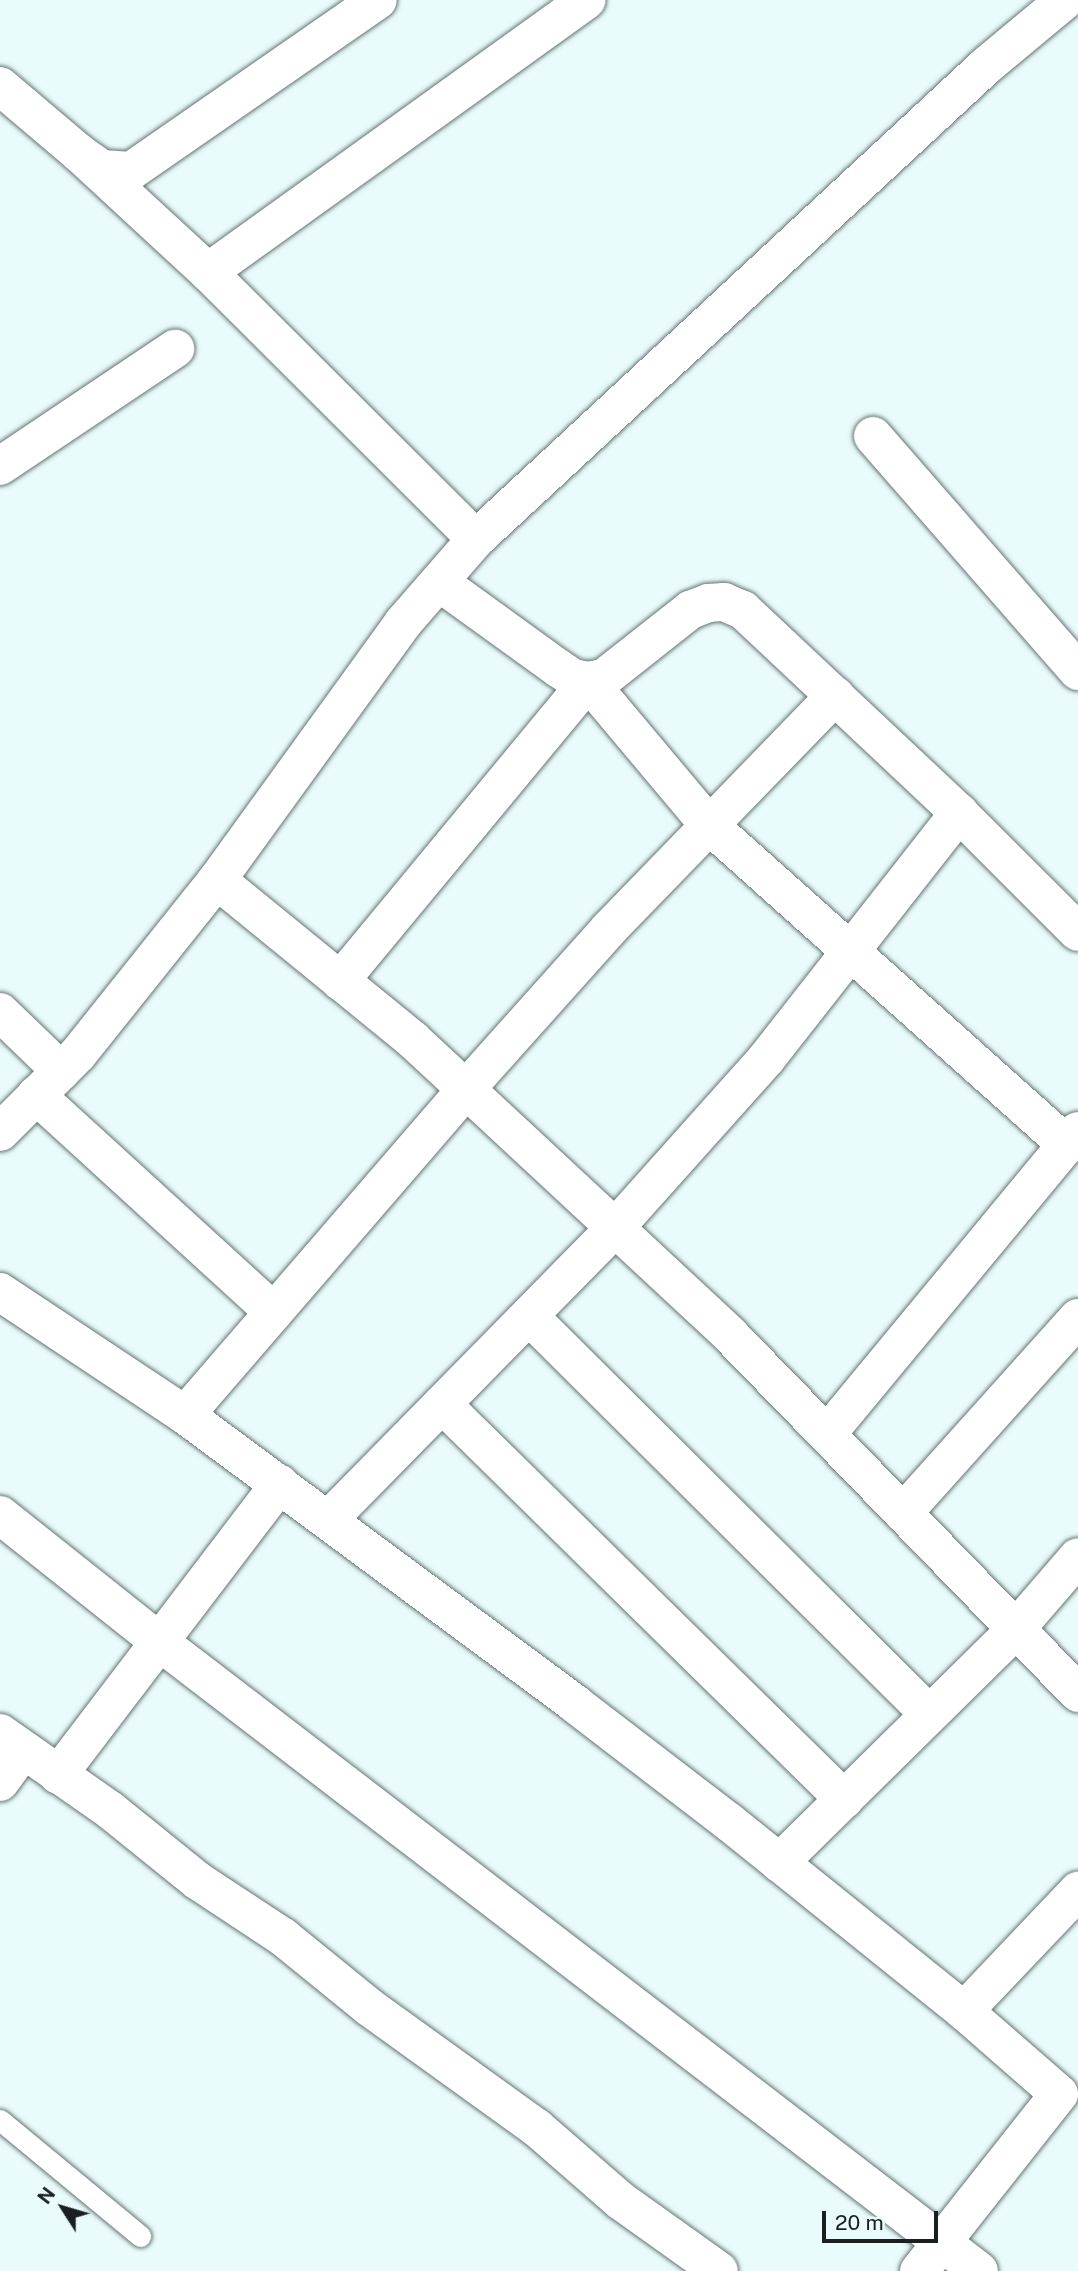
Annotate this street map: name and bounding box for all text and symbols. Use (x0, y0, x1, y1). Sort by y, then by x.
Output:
north arrow (28, 2173, 98, 2243)
text: N (33, 2183, 59, 2208)
scale bar (826, 2198, 942, 2242)
text: 20 m (835, 2210, 884, 2235)

